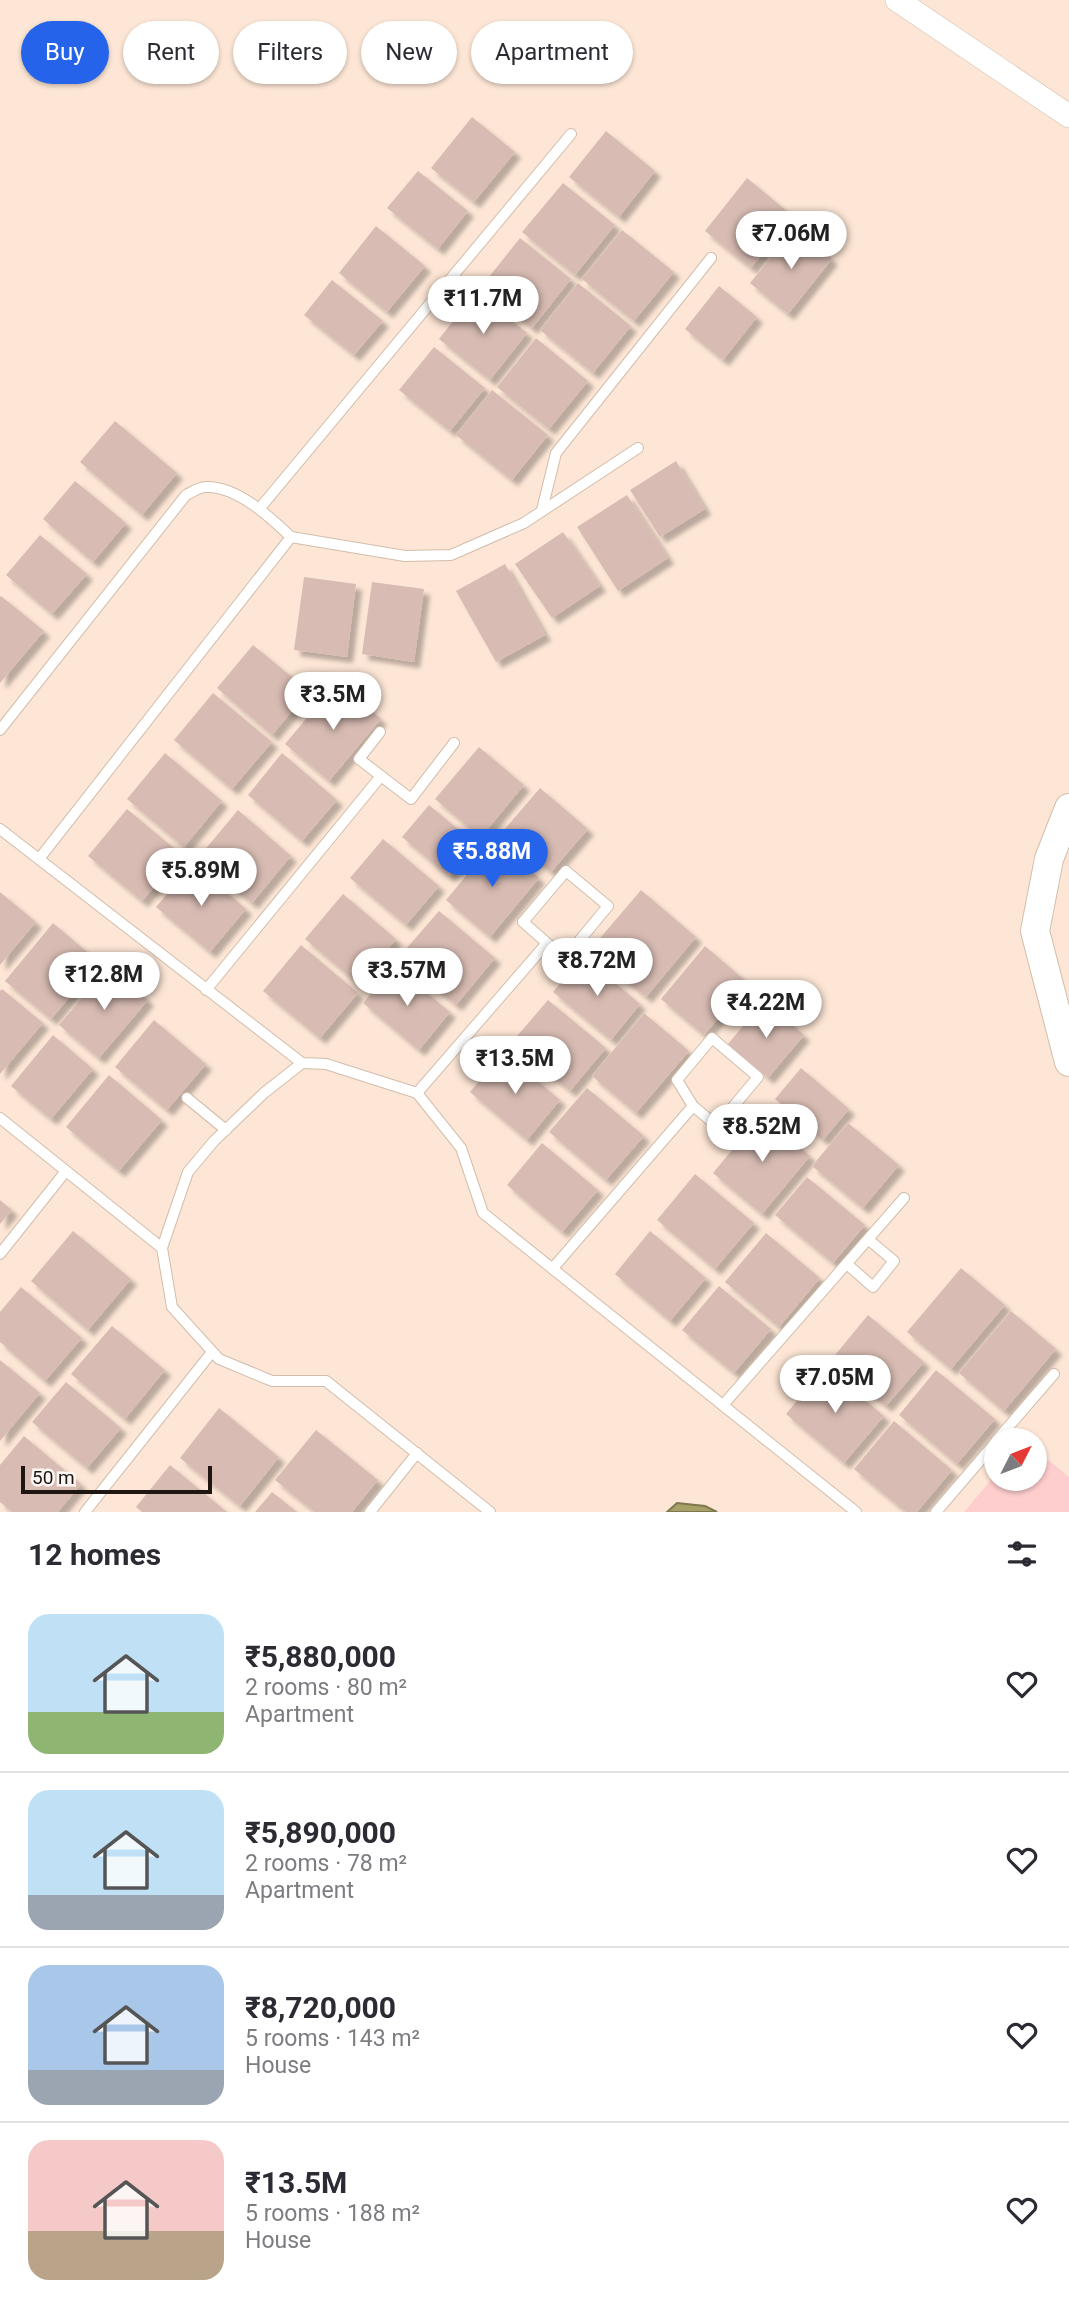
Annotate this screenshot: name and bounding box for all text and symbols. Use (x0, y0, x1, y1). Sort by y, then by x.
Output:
chip: Buy (21, 21, 109, 84)
chip: Rent (123, 21, 219, 84)
chip: Filters (233, 21, 347, 84)
chip: New (361, 21, 457, 84)
chip: Apartment (471, 21, 633, 84)
pin: ₹7.06M (734, 212, 848, 271)
text: ₹7.06M (752, 220, 830, 247)
pin: ₹11.7M (426, 276, 540, 336)
text: ₹11.7M (444, 285, 522, 312)
pin: ₹3.5M (284, 672, 382, 732)
text: ₹3.5M (300, 681, 366, 708)
pin: ₹5.88M (435, 830, 549, 889)
text: ₹5.88M (453, 838, 531, 865)
pin: ₹5.89M (144, 848, 258, 908)
text: ₹5.89M (162, 857, 240, 884)
pin: ₹8.72M (540, 939, 654, 998)
text: ₹8.72M (558, 947, 636, 974)
pin: ₹3.57M (350, 948, 464, 1008)
pin: ₹12.8M (47, 953, 161, 1012)
text: ₹3.57M (368, 957, 446, 984)
text: ₹12.8M (65, 961, 143, 988)
pin: ₹4.22M (709, 981, 823, 1040)
text: ₹4.22M (727, 989, 805, 1016)
pin: ₹13.5M (458, 1036, 572, 1096)
text: ₹13.5M (476, 1045, 554, 1072)
pin: ₹8.52M (705, 1104, 819, 1164)
text: ₹8.52M (723, 1113, 801, 1140)
pin: ₹7.05M (778, 1356, 892, 1415)
text: ₹7.05M (796, 1364, 874, 1391)
north arrow (984, 1428, 1046, 1491)
map controls (984, 1428, 1047, 1491)
scale bar (21, 1463, 212, 1495)
text: 50 m (32, 1466, 75, 1489)
icon: filters (1003, 1535, 1041, 1573)
text: 12 homes (28, 1537, 161, 1572)
text: ₹5,880,000 (245, 1639, 396, 1674)
icon: home (84, 1642, 168, 1726)
icon: heart (1003, 1665, 1041, 1703)
text: 2 rooms · 80 m² (245, 1674, 407, 1701)
text: Apartment (245, 1701, 354, 1728)
text: ₹5,890,000 (245, 1815, 396, 1850)
icon: home (84, 1818, 168, 1902)
icon: heart (1003, 1841, 1041, 1879)
text: 2 rooms · 78 m² (245, 1850, 407, 1877)
text: Apartment (245, 1877, 354, 1904)
text: ₹8,720,000 (245, 1990, 396, 2025)
icon: home (84, 1993, 168, 2077)
icon: heart (1003, 2016, 1041, 2054)
text: 5 rooms · 143 m² (245, 2025, 420, 2052)
text: House (245, 2052, 311, 2079)
text: ₹13.5M (245, 2165, 347, 2200)
icon: home (84, 2168, 168, 2252)
icon: heart (1003, 2191, 1041, 2229)
text: 5 rooms · 188 m² (245, 2200, 420, 2227)
text: House (245, 2227, 311, 2254)

